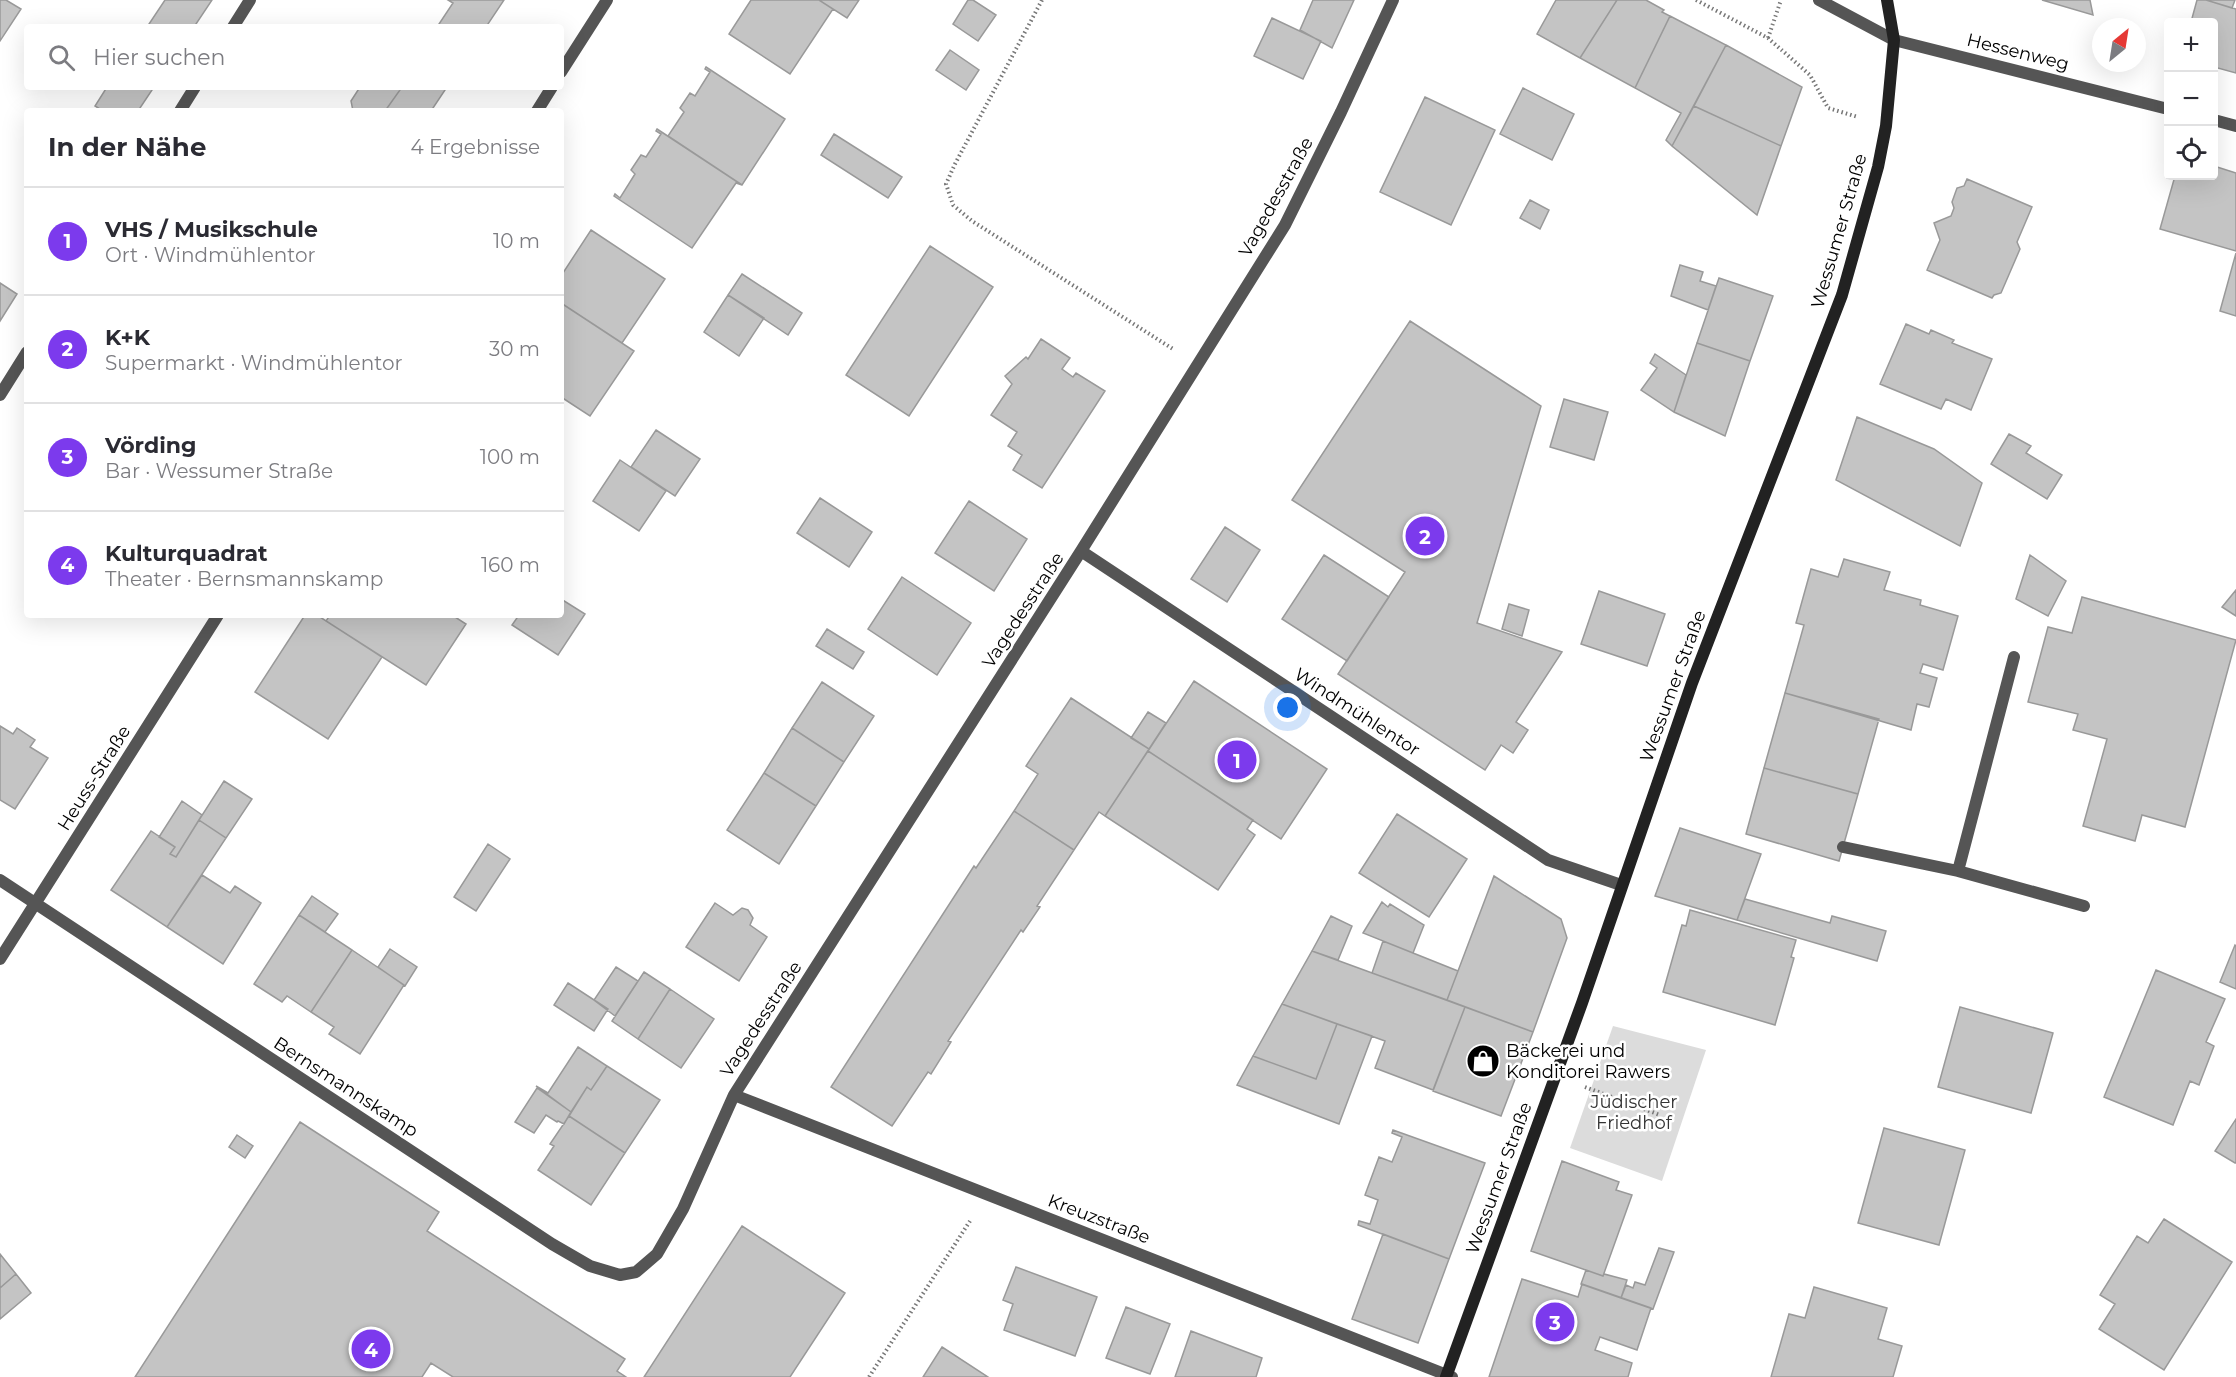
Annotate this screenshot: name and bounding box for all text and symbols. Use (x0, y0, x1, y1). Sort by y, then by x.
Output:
north arrow (2092, 18, 2146, 72)
map controls (2164, 18, 2218, 180)
button: + (2164, 18, 2218, 72)
search box (24, 24, 564, 90)
street label: Hessenweg (1965, 29, 2071, 75)
icon: search (45, 41, 78, 74)
text: Hier suchen (93, 44, 225, 71)
button: − (2164, 72, 2218, 126)
button: locate (2164, 126, 2218, 180)
text: In der Nähe (48, 131, 206, 163)
street label: Vagedesstraße (1234, 133, 1318, 261)
text: 4 Ergebnisse (411, 135, 540, 159)
street label: Wessumer Straße (1806, 151, 1872, 311)
text: VHS / Musikschule (105, 216, 318, 243)
text: 1 (64, 229, 71, 253)
text: 10 m (493, 229, 540, 253)
text: Ort · Windmühlentor (105, 243, 316, 267)
text: K+K (105, 324, 150, 351)
text: 2 (62, 337, 73, 361)
text: 30 m (489, 337, 540, 361)
text: Supermarkt · Windmühlentor (105, 351, 403, 375)
text: Vörding (105, 432, 196, 459)
text: 3 (62, 445, 73, 469)
text: 100 m (480, 445, 540, 469)
text: Bar · Wessumer Straße (105, 459, 333, 483)
pin: 2 (1406, 514, 1444, 558)
text: Kulturquadrat (105, 540, 268, 567)
street label: Vagedesstraße (977, 548, 1069, 672)
text: 4 (61, 553, 74, 577)
text: 160 m (481, 553, 540, 577)
text: Theater · Bernsmannskamp (105, 567, 383, 591)
street label: Wessumer Straße (1635, 607, 1711, 765)
street label: Windmühlentor (1290, 663, 1424, 761)
your location (1273, 693, 1302, 722)
street label: Heuss-Straße (53, 721, 135, 835)
pin: 1 (1218, 738, 1256, 783)
street label: Vagedesstraße (715, 957, 807, 1081)
street label: Bernsmannskamp (270, 1032, 422, 1142)
place label: Bäckerei und Konditorei Rawers (1506, 1040, 1670, 1083)
shop icon: Bäckerei und Konditorei Rawers (1465, 1043, 1501, 1079)
park label: Jüdischer Friedhof (1589, 1091, 1678, 1134)
street label: Wessumer Straße (1461, 1099, 1537, 1257)
street label: Kreuzstraße (1045, 1189, 1153, 1249)
pin: 3 (1536, 1300, 1574, 1344)
pin: 4 (352, 1326, 391, 1372)

